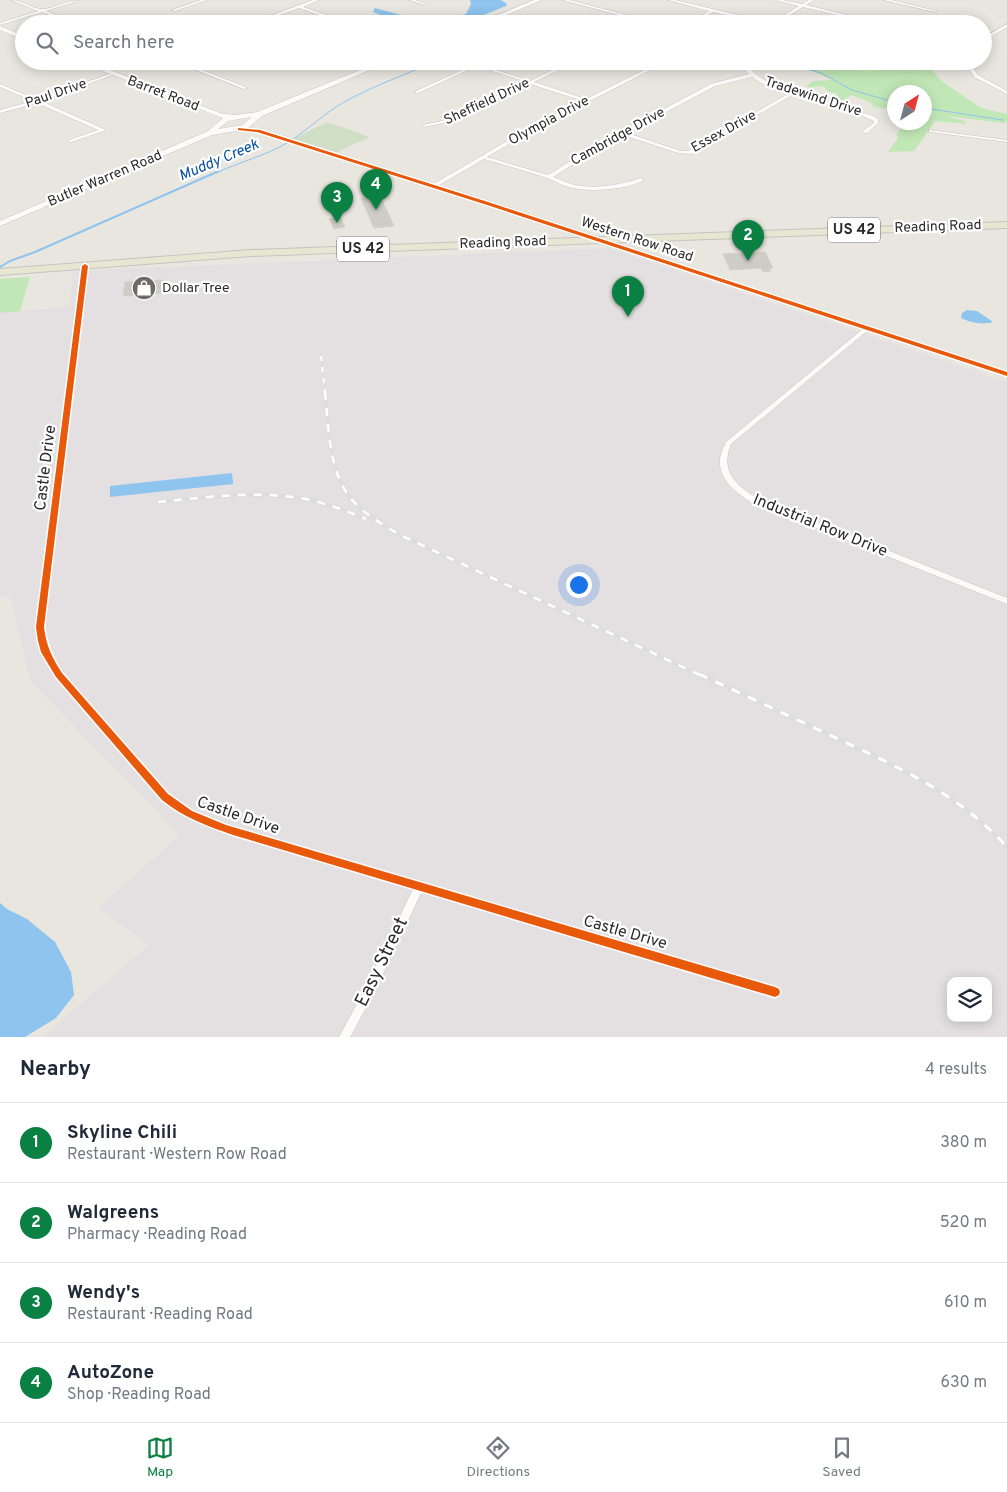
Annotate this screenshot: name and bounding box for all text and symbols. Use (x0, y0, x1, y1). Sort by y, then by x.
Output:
search box (15, 15, 992, 70)
icon: search (33, 29, 61, 57)
text: Search here (73, 31, 175, 55)
street label: Barret Road (125, 72, 201, 116)
street label: Tradewind Drive (762, 73, 864, 121)
street label: Sheffield Drive (441, 75, 533, 129)
street label: Paul Drive (23, 76, 89, 112)
north arrow (887, 85, 932, 130)
street label: Olympia Drive (506, 93, 592, 149)
street label: Cambridge Drive (568, 104, 668, 170)
street label: Essex Drive (688, 107, 760, 157)
water label: Muddy Creek (176, 135, 262, 186)
street label: Butler Warren Road (45, 147, 165, 211)
pin: 4 (360, 169, 392, 210)
pin: 3 (321, 182, 353, 223)
street label: Western Row Road (579, 214, 695, 266)
street label: Reading Road (894, 217, 982, 237)
road number: US 42 (828, 218, 880, 242)
pin: 2 (732, 220, 764, 261)
street label: Reading Road (459, 233, 547, 253)
road number: US 42 (337, 236, 389, 262)
shop icon: Dollar Tree (131, 275, 157, 301)
pin: 1 (612, 276, 644, 317)
place label: Dollar Tree (162, 280, 230, 297)
street label: Castle Drive (31, 424, 61, 512)
street label: Industrial Row Drive (750, 490, 890, 562)
your location (566, 572, 592, 598)
street label: Castle Drive (194, 792, 282, 840)
street label: Castle Drive (581, 911, 669, 955)
street label: Easy Street (350, 913, 414, 1011)
map controls (947, 977, 992, 1022)
button: layers (947, 977, 992, 1022)
text: Nearby (20, 1056, 91, 1083)
text: 4 results (925, 1060, 987, 1080)
text: Skyline Chili (67, 1121, 177, 1145)
text: 1 (33, 1133, 39, 1153)
text: 380 m (940, 1133, 987, 1153)
text: Restaurant · Western Row Road (67, 1145, 287, 1165)
text: Walgreens (67, 1201, 159, 1225)
text: 2 (31, 1213, 41, 1233)
text: 520 m (940, 1213, 987, 1233)
text: Pharmacy · Reading Road (67, 1225, 247, 1245)
text: Wendy's (67, 1281, 140, 1305)
text: 3 (31, 1293, 41, 1313)
text: 610 m (944, 1293, 987, 1313)
text: Restaurant · Reading Road (67, 1305, 253, 1325)
text: AutoZone (67, 1361, 154, 1385)
text: 4 (31, 1373, 41, 1393)
text: 630 m (940, 1373, 987, 1393)
text: Shop · Reading Road (67, 1385, 211, 1405)
tab: Map (146, 1434, 174, 1481)
tab: Directions (466, 1434, 530, 1481)
tab: Saved (822, 1434, 861, 1481)

